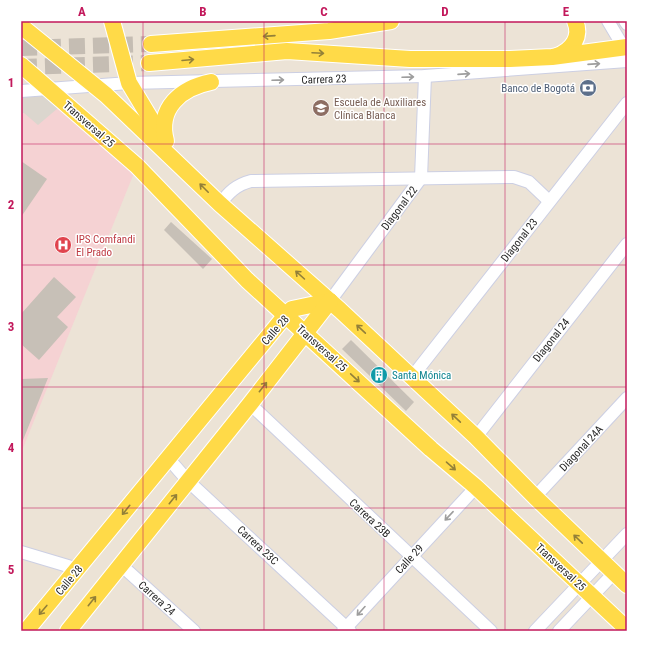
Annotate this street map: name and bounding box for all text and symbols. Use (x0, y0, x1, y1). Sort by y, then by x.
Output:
text: A (78, 4, 86, 19)
text: B (199, 4, 207, 19)
text: C (320, 4, 328, 19)
text: D (441, 4, 449, 19)
text: E (563, 4, 570, 19)
one-way arrow (263, 33, 276, 40)
one-way arrow (311, 49, 324, 57)
one-way arrow (181, 56, 194, 64)
one-way arrow (587, 61, 600, 68)
one-way arrow (457, 70, 470, 77)
street label: Carrera 23 (301, 72, 347, 87)
one-way arrow (401, 73, 414, 81)
text: 1 (8, 75, 14, 90)
one-way arrow (271, 77, 284, 84)
bank icon: Banco de Bogotá (578, 78, 598, 98)
place label: Banco de Bogotá (501, 82, 575, 95)
place label: Escuela de Auxiliares Clínica Blanca (334, 96, 426, 122)
school or university icon: Escuela de Auxiliares Clínica Blanca (311, 98, 331, 118)
street label: Transversal 25 (60, 99, 117, 150)
one-way arrow (199, 183, 209, 193)
street label: Diagonal 22 (379, 184, 420, 233)
text: 2 (8, 197, 15, 212)
street label: Diagonal 23 (498, 216, 540, 265)
place label: IPS Comfandi El Prado (76, 233, 135, 259)
hospital icon: IPS Comfandi El Prado (53, 235, 73, 255)
one-way arrow (296, 271, 306, 280)
street label: Calle 28 (259, 313, 292, 348)
street label: Diagonal 24 (530, 316, 573, 365)
text: 3 (8, 319, 14, 334)
street label: Transversal 25 (294, 322, 350, 374)
one-way arrow (356, 325, 366, 334)
building icon: Santa Mónica (369, 365, 389, 385)
place label: Santa Mónica (392, 369, 451, 382)
one-way arrow (350, 373, 360, 383)
one-way arrow (259, 381, 268, 392)
one-way arrow (451, 413, 461, 423)
street label: Diagonal 24A (557, 422, 606, 474)
text: 4 (8, 440, 15, 455)
one-way arrow (446, 461, 457, 470)
one-way arrow (169, 494, 178, 505)
street label: Carrera 23B (347, 496, 393, 541)
one-way arrow (121, 504, 130, 515)
one-way arrow (445, 511, 454, 521)
street label: Carrera 23C (234, 523, 281, 568)
one-way arrow (573, 534, 583, 544)
street label: Transversal 25 (533, 541, 588, 594)
street label: Calle 29 (393, 542, 426, 577)
text: 5 (8, 562, 15, 577)
street label: Calle 28 (53, 563, 86, 598)
street label: Carrera 24 (136, 578, 178, 619)
one-way arrow (88, 595, 96, 606)
one-way arrow (39, 605, 48, 616)
one-way arrow (356, 606, 366, 616)

